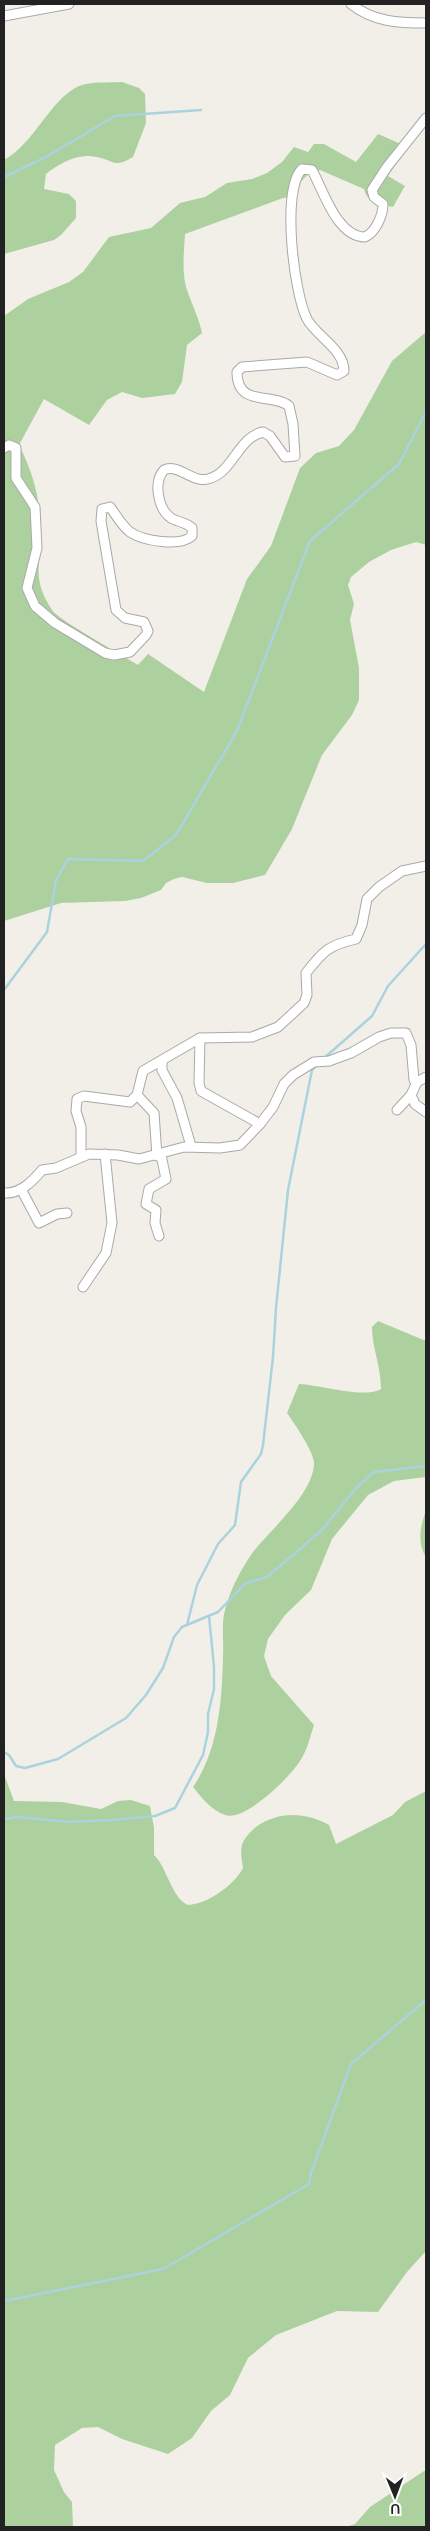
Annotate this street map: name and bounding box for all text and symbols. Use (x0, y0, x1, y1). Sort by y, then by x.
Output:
north arrow (370, 2471, 420, 2521)
text: U (390, 2500, 400, 2518)

